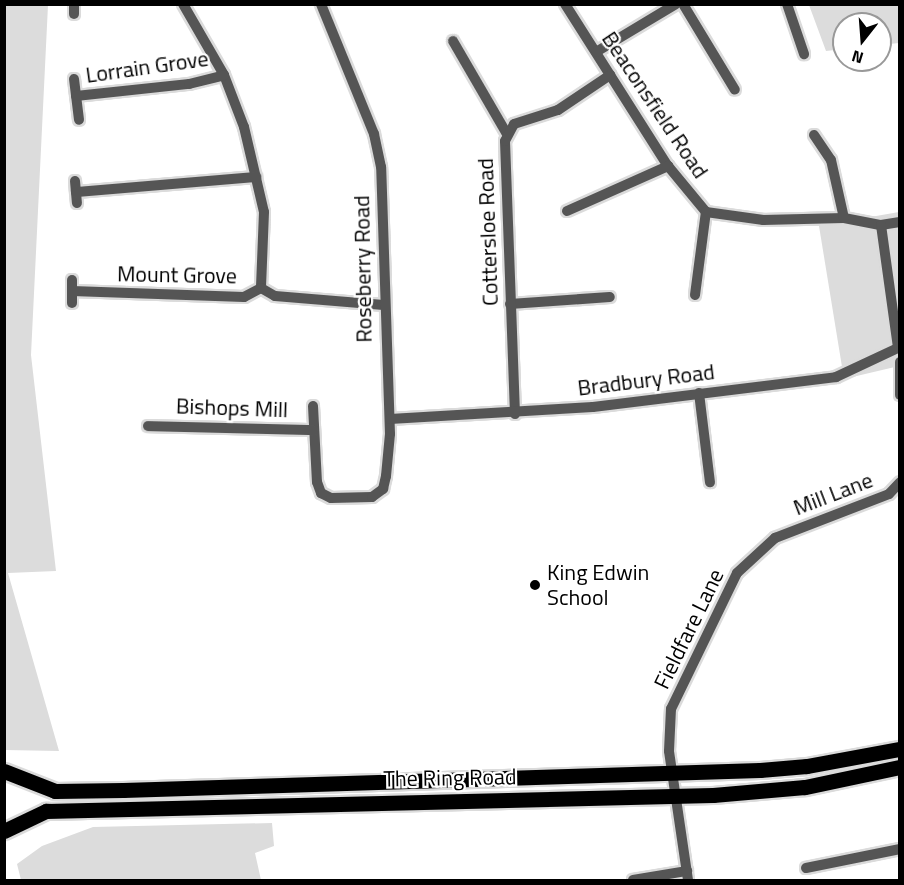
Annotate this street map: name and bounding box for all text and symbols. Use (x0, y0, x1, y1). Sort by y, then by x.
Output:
north arrow (832, 12, 892, 72)
street label: Beaconsfield Road (596, 27, 714, 183)
text: N (849, 44, 866, 70)
street label: Lorrain Grove (84, 45, 210, 89)
street label: Cottersloe Road (472, 158, 504, 306)
street label: Roseberry Road (349, 195, 377, 343)
street label: Mount Grove (117, 261, 237, 289)
street label: Bradbury Road (576, 359, 716, 401)
street label: Bishops Mill (175, 393, 289, 423)
street label: Mill Lane (790, 467, 876, 521)
place label: King Edwin School (547, 559, 649, 610)
street label: Fieldfare Lane (649, 565, 729, 693)
marker: King Edwin School (528, 578, 542, 592)
street label: The Ring Road (383, 764, 517, 792)

